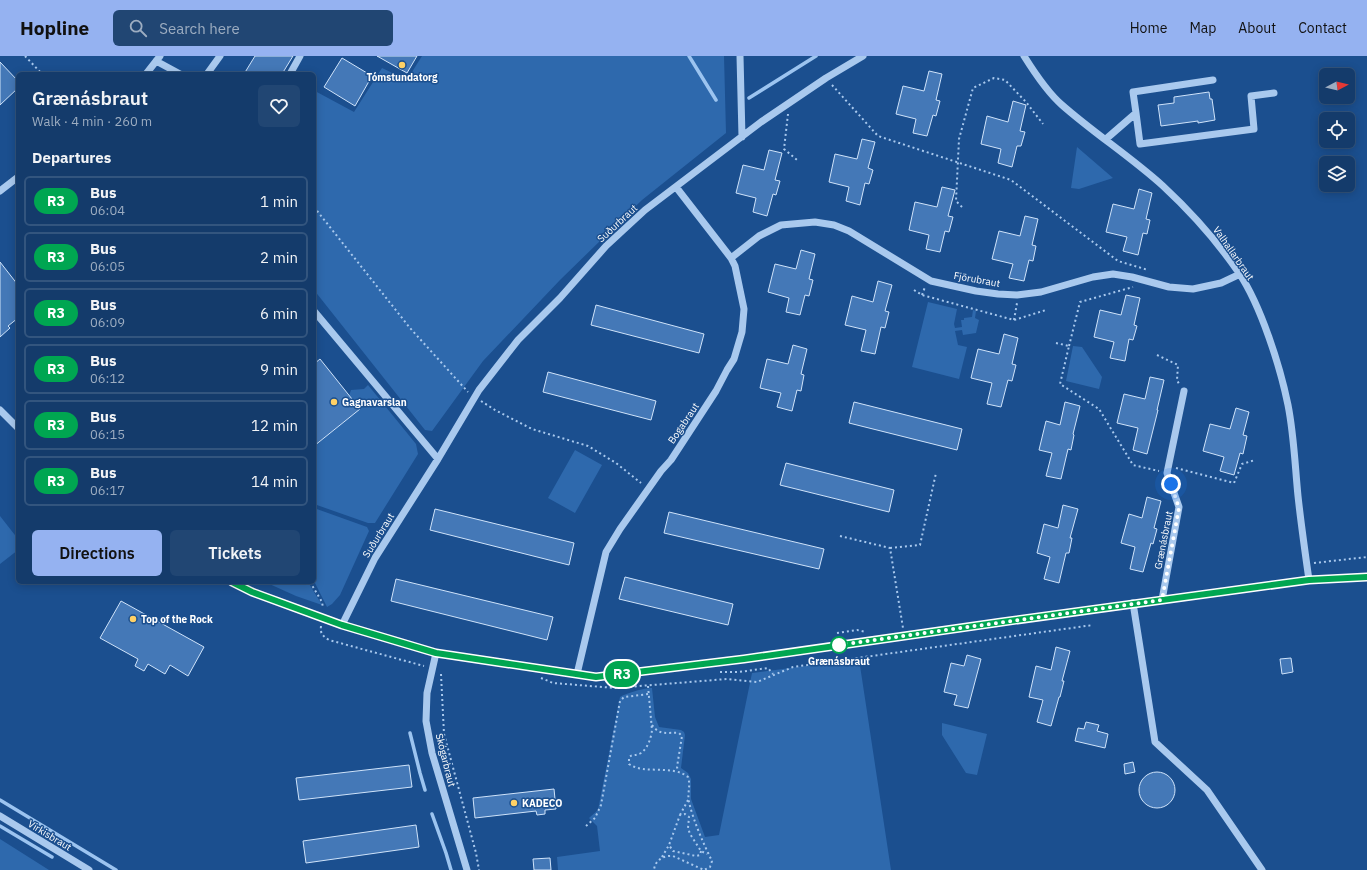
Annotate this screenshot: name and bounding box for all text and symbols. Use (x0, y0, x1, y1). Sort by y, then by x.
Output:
search box (113, 10, 393, 46)
text: Hopline (20, 16, 89, 40)
icon: search (127, 17, 149, 39)
text: Search here (159, 19, 240, 38)
text: Home (1130, 19, 1167, 37)
text: Map (1189, 19, 1216, 37)
text: About (1238, 19, 1276, 37)
text: Contact (1298, 19, 1347, 37)
marker: Tómstundatorg (397, 60, 407, 70)
north arrow (1319, 68, 1355, 104)
map controls (1319, 68, 1355, 192)
place label: Tómstundatorg (366, 71, 438, 84)
button: heart (258, 85, 300, 127)
text: Grænásbraut (32, 86, 148, 110)
button: locate (1319, 112, 1355, 148)
text: Walk · 4 min · 260 m (32, 113, 152, 130)
text: Departures (32, 148, 111, 167)
button: layers (1319, 156, 1355, 192)
text: Bus (90, 183, 117, 202)
text: R3 (47, 192, 65, 210)
text: 1 min (260, 192, 298, 211)
street label: Suðurbraut (594, 201, 641, 245)
text: 06:04 (90, 202, 125, 219)
street label: Valhallarbraut (1210, 224, 1257, 283)
text: Bus (90, 239, 117, 258)
text: R3 (47, 248, 65, 266)
text: 2 min (260, 248, 298, 267)
text: 06:05 (90, 258, 125, 275)
street label: Fjörubraut (953, 269, 1002, 290)
text: Bus (90, 295, 117, 314)
text: R3 (47, 304, 65, 322)
text: 6 min (260, 304, 298, 323)
text: 06:09 (90, 314, 125, 331)
text: Bus (90, 351, 117, 370)
text: R3 (47, 360, 65, 378)
text: 9 min (260, 360, 298, 379)
text: 06:12 (90, 370, 125, 387)
place label: Gagnavarslan (342, 396, 407, 409)
marker: Gagnavarslan (329, 397, 339, 407)
street label: Bogabraut (665, 400, 702, 446)
text: Bus (90, 407, 117, 426)
text: R3 (47, 416, 65, 434)
text: 12 min (251, 416, 298, 435)
text: 06:15 (90, 426, 125, 443)
text: Bus (90, 463, 117, 482)
text: R3 (47, 472, 65, 490)
text: 14 min (251, 472, 298, 491)
your location (1161, 474, 1181, 494)
text: 06:17 (90, 482, 125, 499)
street label: Grænásbraut (1151, 509, 1176, 570)
street label: Suðurbraut (360, 510, 398, 560)
button: Directions (32, 530, 162, 576)
button: Tickets (170, 530, 300, 576)
place label: Top of the Rock (141, 613, 213, 626)
marker: Top of the Rock (128, 614, 138, 624)
marker: Grænásbraut (830, 636, 848, 654)
place label: Grænásbraut (808, 655, 870, 668)
line badge: R3 (604, 661, 640, 687)
text: R3 (613, 665, 631, 683)
street label: Skógarbraut (433, 732, 459, 789)
place label: KADECO (522, 797, 562, 810)
marker: KADECO (509, 798, 519, 808)
street label: Virkisbraut (25, 817, 74, 854)

